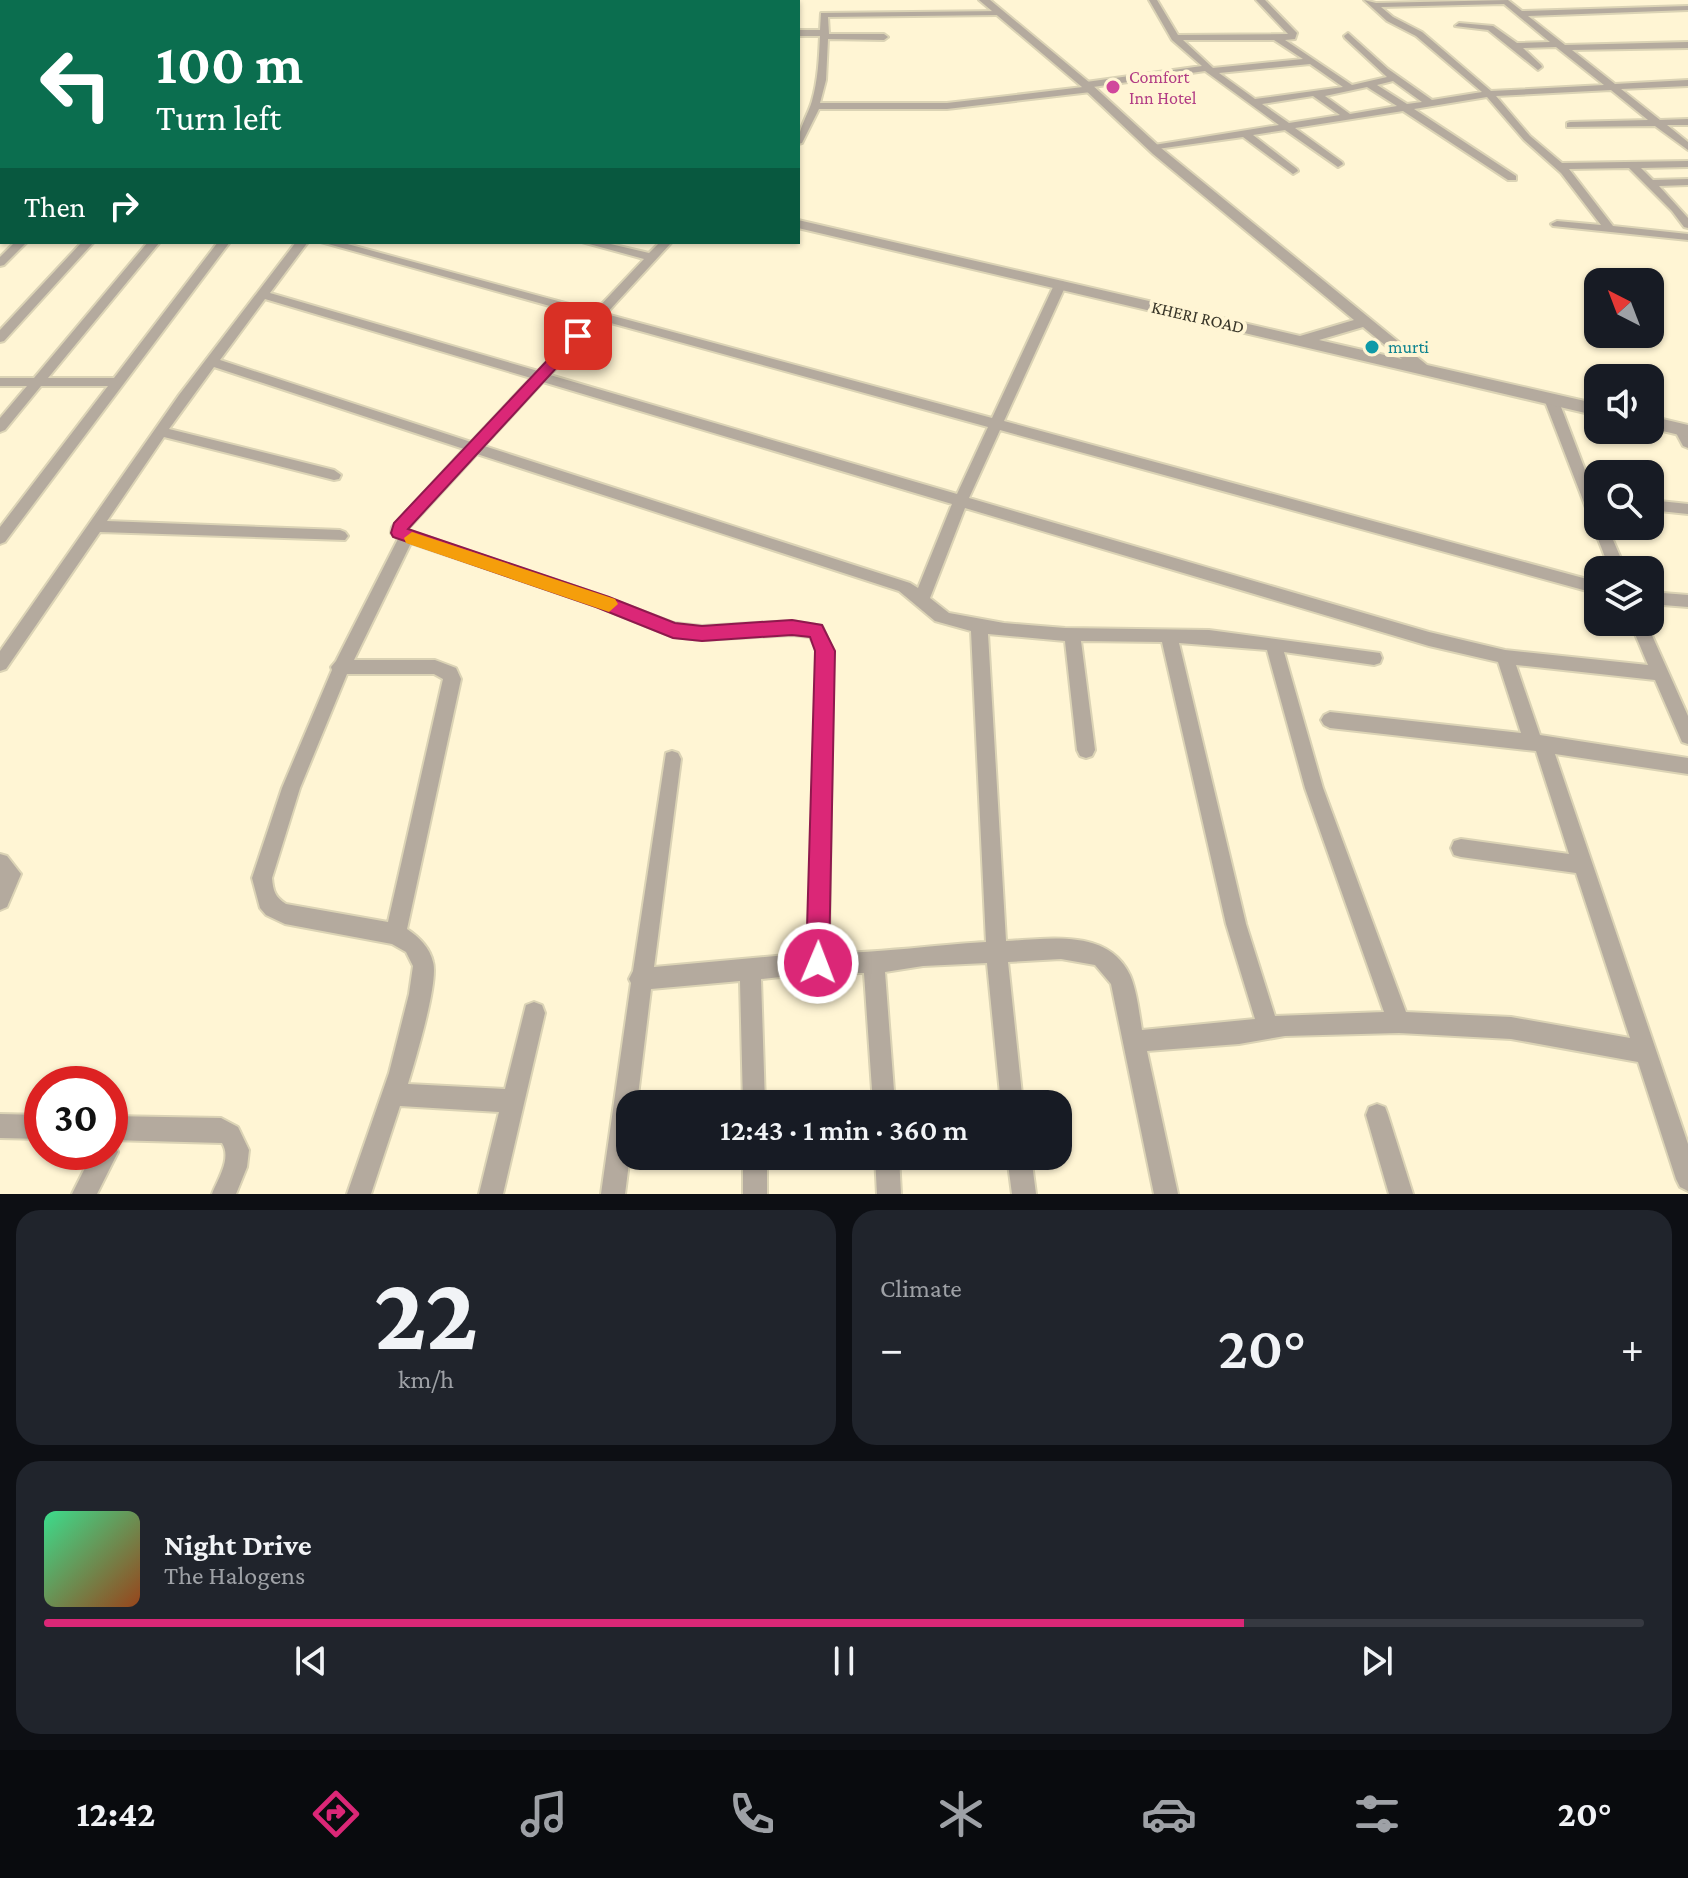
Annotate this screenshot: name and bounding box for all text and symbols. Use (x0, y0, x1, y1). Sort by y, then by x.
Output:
icon: left (24, 32, 128, 136)
text: 100 m (156, 33, 303, 95)
place label: Comfort Inn Hotel (1129, 67, 1197, 108)
marker: Comfort Inn Hotel (1104, 78, 1122, 96)
text: Turn left (156, 98, 281, 138)
icon: right (102, 184, 146, 228)
text: Then (24, 190, 86, 223)
north arrow (1584, 268, 1664, 348)
map controls (1584, 268, 1664, 636)
street label: KHERI ROAD (1150, 297, 1246, 337)
pin (544, 302, 612, 370)
icon: arrive (556, 314, 600, 358)
place label: murti (1388, 337, 1429, 357)
marker: murti (1363, 338, 1381, 356)
button: sound (1584, 364, 1664, 444)
button: search (1584, 460, 1664, 540)
button: layers (1584, 556, 1664, 636)
position arrow (776, 921, 860, 1005)
speed limit sign: 30 (24, 1066, 128, 1170)
text: 12:43 · 1 min · 360 m (720, 1113, 968, 1146)
text: 22 (374, 1255, 478, 1370)
text: Climate (880, 1274, 962, 1303)
text: 20° (1218, 1314, 1306, 1381)
text: − (880, 1324, 903, 1372)
text: + (1621, 1324, 1644, 1372)
text: km/h (398, 1365, 454, 1394)
text: Night Drive (164, 1528, 312, 1561)
text: The Halogens (164, 1561, 305, 1590)
icon: previous (289, 1639, 333, 1683)
icon: pause (822, 1639, 866, 1683)
icon: next (1355, 1639, 1399, 1683)
icon: directions (308, 1786, 364, 1842)
icon: music (516, 1786, 572, 1842)
icon: phone (724, 1786, 780, 1842)
icon: climate (933, 1786, 989, 1842)
icon: car (1141, 1786, 1197, 1842)
icon: filters (1349, 1786, 1405, 1842)
text: 12:42 (76, 1794, 155, 1834)
text: 20° (1558, 1794, 1612, 1834)

